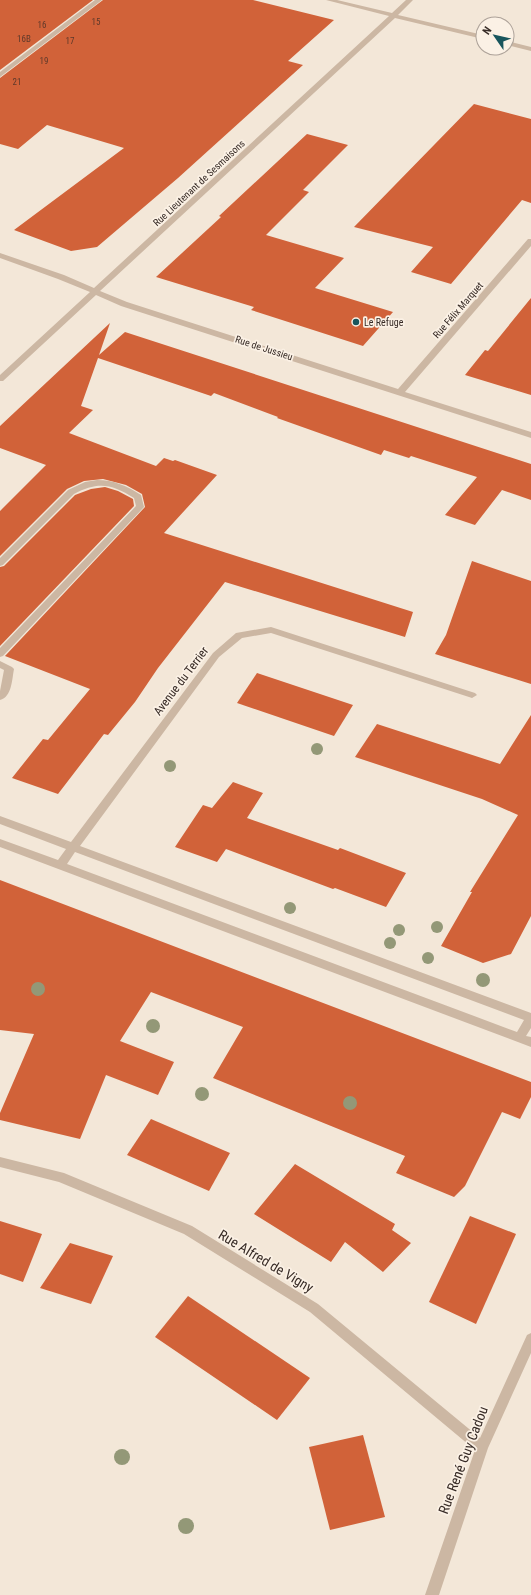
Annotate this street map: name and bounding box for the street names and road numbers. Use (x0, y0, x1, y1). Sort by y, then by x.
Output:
street label: Rue Lieutenant de Sesmaisons (151, 137, 247, 228)
street label: Rue Félix Marquet (431, 280, 485, 340)
street label: Rue de Jussieu (234, 334, 294, 362)
street label: Avenue du Terrier (151, 644, 212, 718)
street label: Rue Alfred de Vigny (216, 1226, 316, 1296)
street label: Rue René Guy Cadou (435, 1404, 491, 1516)

